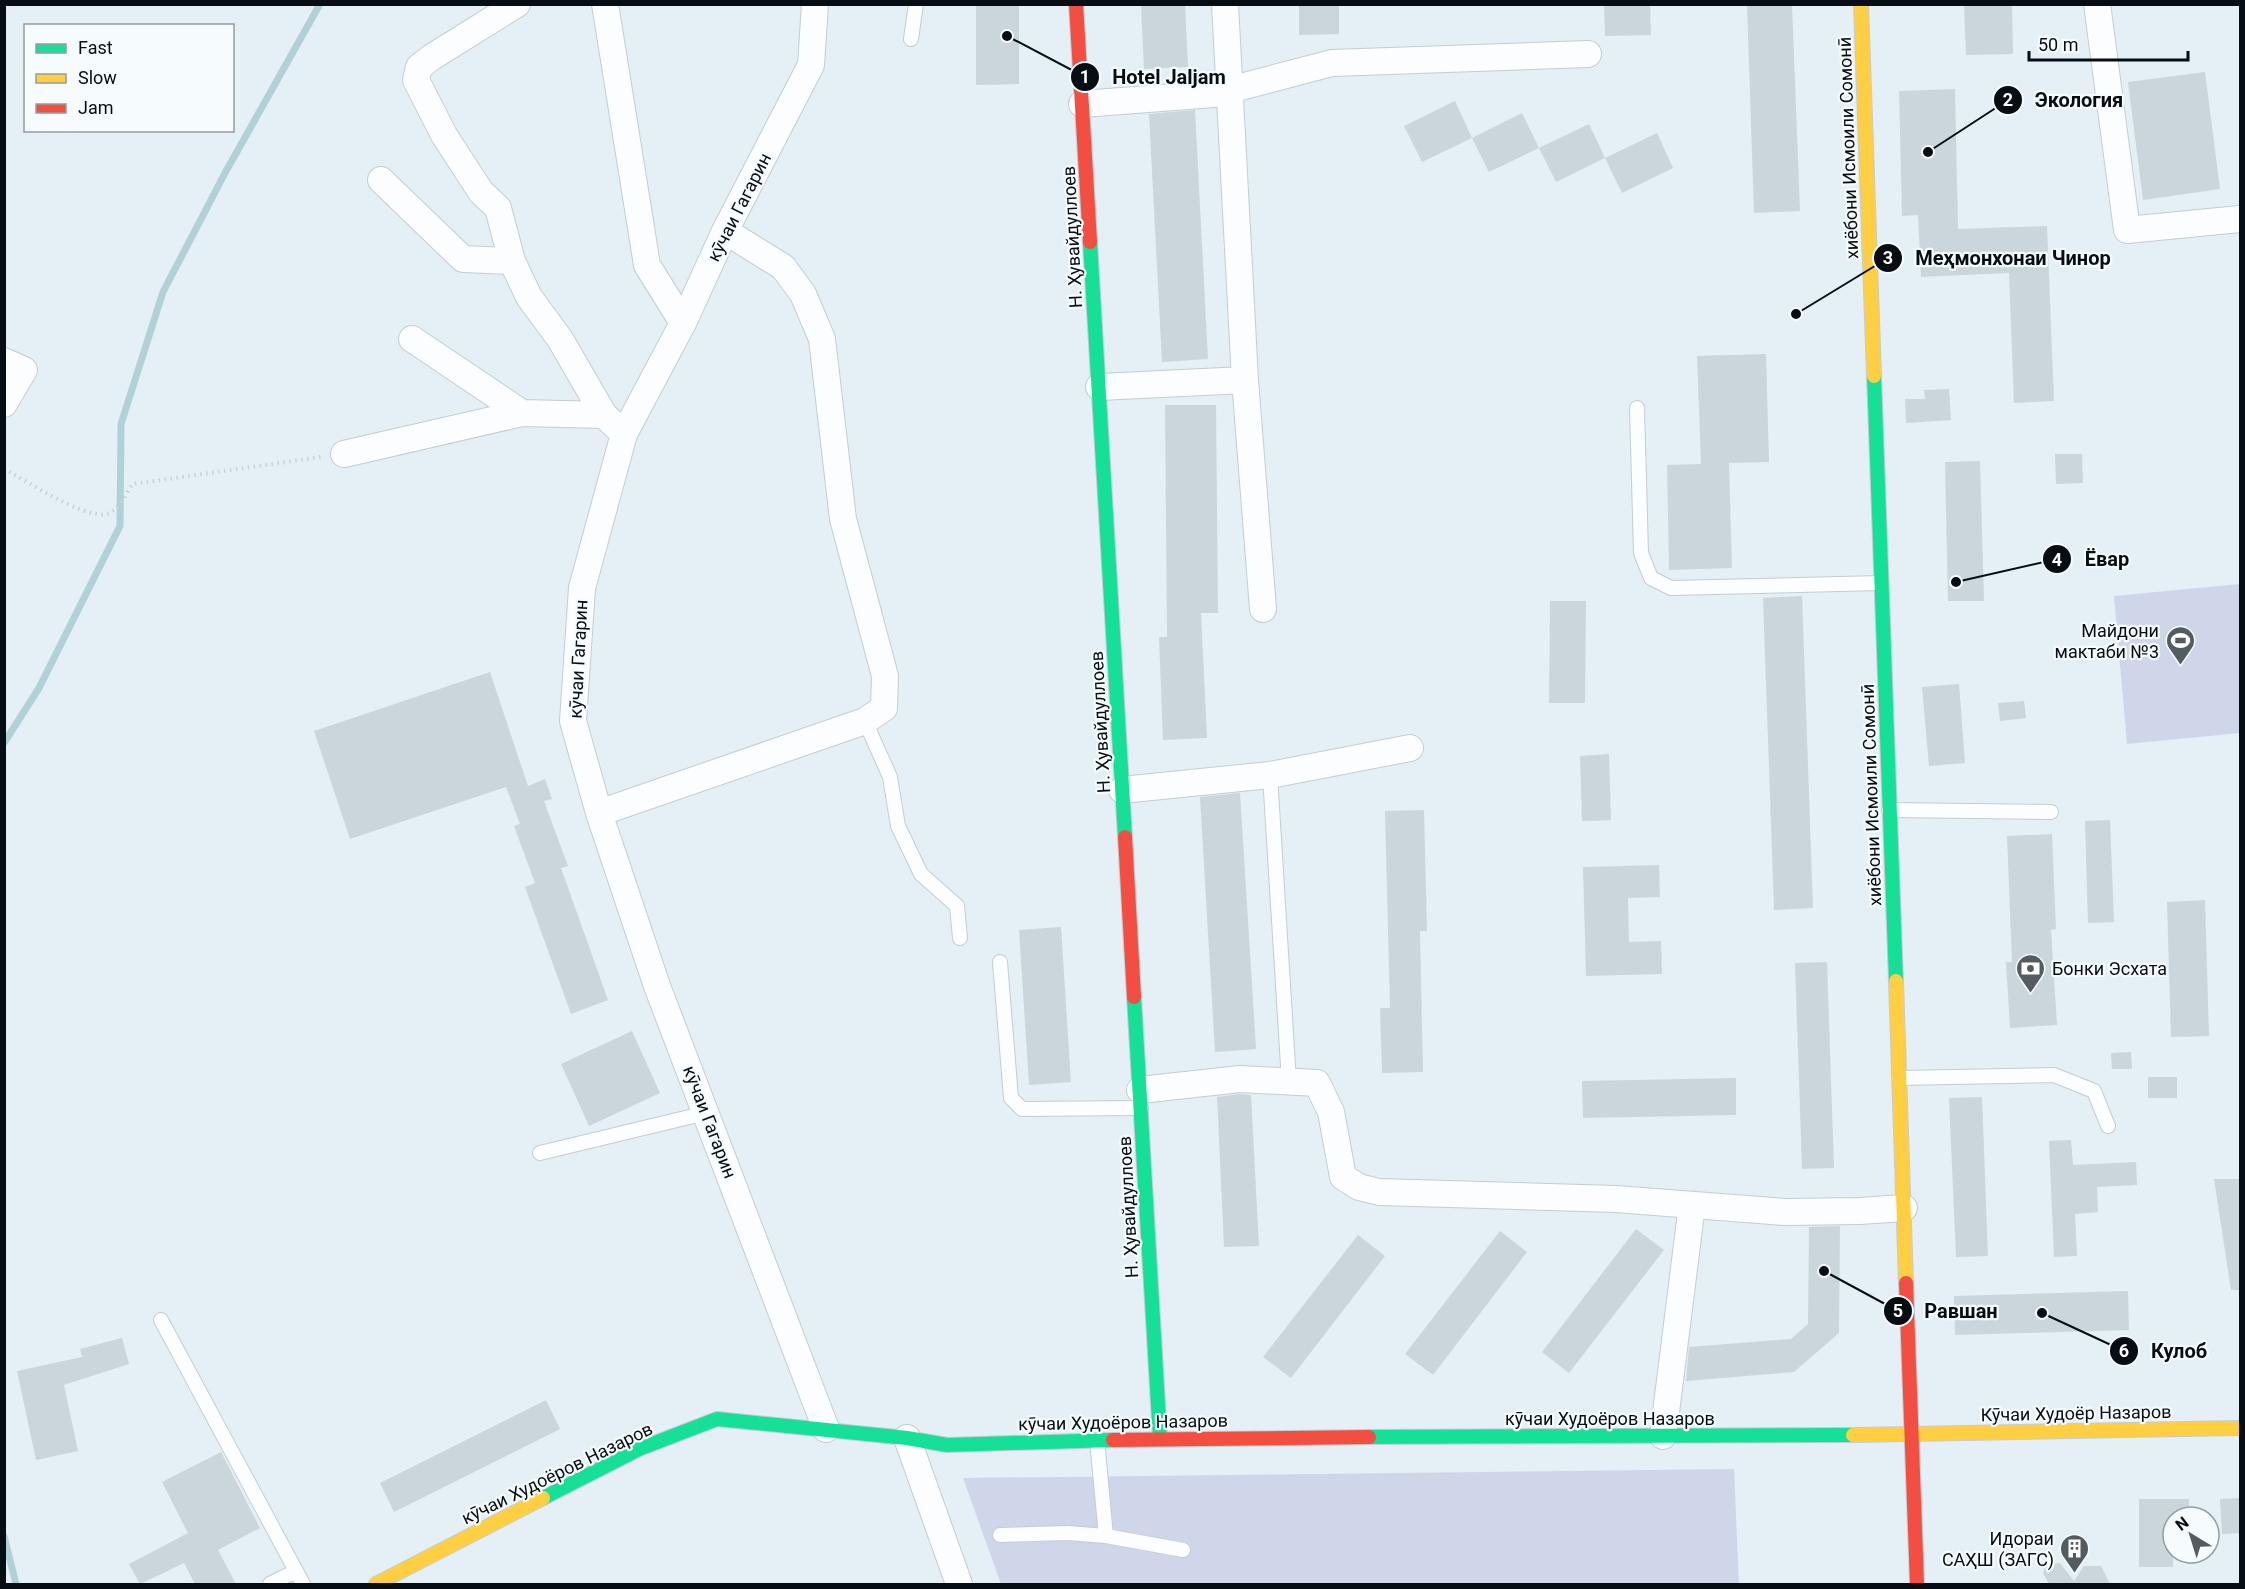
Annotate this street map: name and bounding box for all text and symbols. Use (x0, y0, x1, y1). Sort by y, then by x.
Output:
legend (24, 24, 234, 132)
scale bar (2029, 24, 2188, 62)
text: 50 m (2038, 34, 2078, 55)
text: Fast (78, 37, 113, 58)
street label: хиёбони Исмоили Сомонӣ (1834, 37, 1862, 259)
callout: Hotel Jaljam (1070, 58, 1238, 96)
text: Hotel Jaljam (1112, 65, 1226, 89)
text: 1 (1080, 66, 1090, 87)
text: Slow (78, 67, 117, 88)
callout: Экология (1993, 81, 2135, 119)
text: Экология (2035, 88, 2123, 112)
text: 2 (2003, 89, 2013, 110)
text: Jam (78, 97, 114, 118)
street label: кӯчаи Гагарин (703, 149, 775, 265)
street label: Н. Ҳувайдуллоев (1058, 165, 1086, 309)
callout: Меҳмонхонаи Чинор (1873, 239, 2123, 277)
text: Меҳмонхонаи Чинор (1915, 246, 2111, 270)
text: 3 (1883, 247, 1893, 268)
callout: Ёвар (2042, 540, 2141, 578)
text: Ёвар (2085, 547, 2129, 571)
text: 4 (2052, 549, 2062, 570)
street label: кӯчаи Гагарин (564, 599, 592, 719)
place label: Майдони мактаби №3 (2055, 620, 2159, 662)
sports icon: Майдони мактаби №3 (2164, 624, 2196, 666)
street label: Н. Ҳувайдуллоев (1086, 650, 1114, 794)
street label: хиёбони Исмоили Сомонӣ (1857, 684, 1885, 906)
bank icon: Бонки Эсхата (2015, 952, 2047, 994)
place label: Бонки Эсхата (2052, 958, 2167, 979)
street label: кӯчаи Гагарин (679, 1063, 741, 1181)
street label: Н. Ҳувайдуллоев (1114, 1135, 1142, 1279)
callout: Равшан (1883, 1292, 2010, 1330)
text: Равшан (1924, 1299, 1998, 1323)
text: 5 (1893, 1300, 1903, 1321)
callout: Кулоб (2109, 1332, 2219, 1370)
text: Кулоб (2151, 1339, 2207, 1363)
text: 6 (2119, 1340, 2129, 1361)
street label: Кӯчаи Худоёр Назаров (1980, 1401, 2172, 1425)
street label: кӯчаи Худоёров Назаров (1505, 1408, 1715, 1429)
street label: кӯчаи Худоёров Назаров (1018, 1410, 1228, 1434)
street label: кӯчаи Худоёров Назаров (458, 1418, 656, 1528)
north arrow (2161, 1505, 2221, 1565)
text: N (2172, 1513, 2192, 1535)
place label: Идораи САҲШ (ЗАГС) (1942, 1528, 2054, 1571)
building icon: Идораи САҲШ (ЗАГС) (2059, 1532, 2091, 1574)

